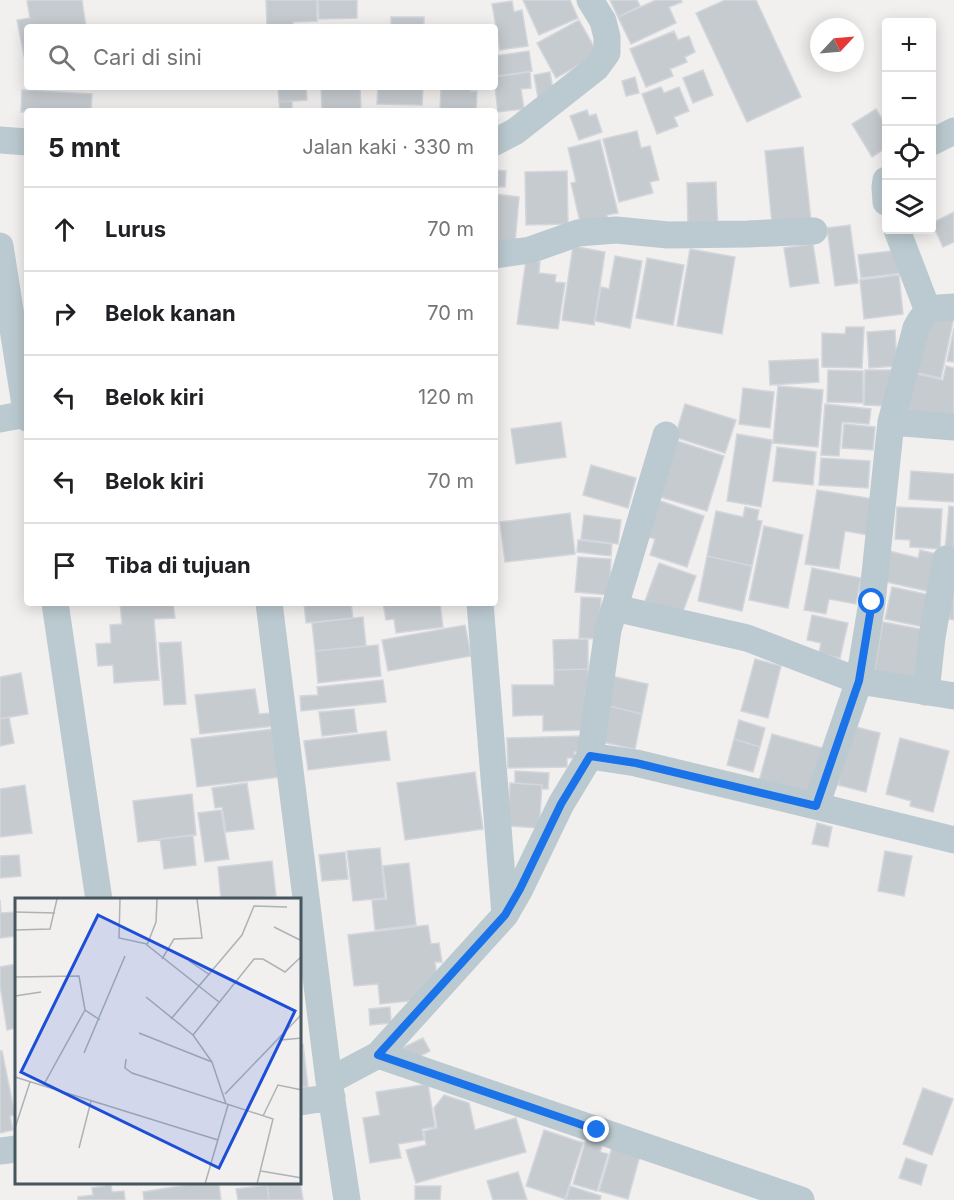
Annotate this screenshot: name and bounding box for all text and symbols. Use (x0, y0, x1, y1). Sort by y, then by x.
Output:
north arrow (810, 18, 864, 72)
map controls (882, 18, 936, 234)
button: + (882, 18, 936, 72)
search box (24, 24, 498, 90)
icon: search (45, 41, 78, 74)
text: Cari di sini (93, 44, 202, 70)
button: − (882, 72, 936, 126)
button: locate (882, 126, 936, 180)
text: 5 mnt (48, 132, 120, 163)
text: Jalan kaki · 330 m (302, 135, 474, 159)
button: layers (882, 180, 936, 234)
icon: ahead (48, 213, 81, 246)
text: Lurus (105, 216, 166, 242)
text: 70 m (427, 217, 474, 241)
icon: right (48, 297, 81, 330)
text: Belok kanan (105, 300, 236, 326)
text: 70 m (427, 301, 474, 325)
icon: left (48, 381, 81, 414)
text: Belok kiri (105, 384, 204, 410)
text: 120 m (418, 385, 474, 409)
icon: left (48, 465, 81, 498)
text: Belok kiri (105, 468, 204, 494)
text: 70 m (427, 469, 474, 493)
icon: arrive (48, 549, 81, 582)
text: Tiba di tujuan (105, 552, 251, 578)
route start (858, 588, 884, 614)
inset map (15, 898, 302, 1185)
route end (583, 1116, 609, 1142)

